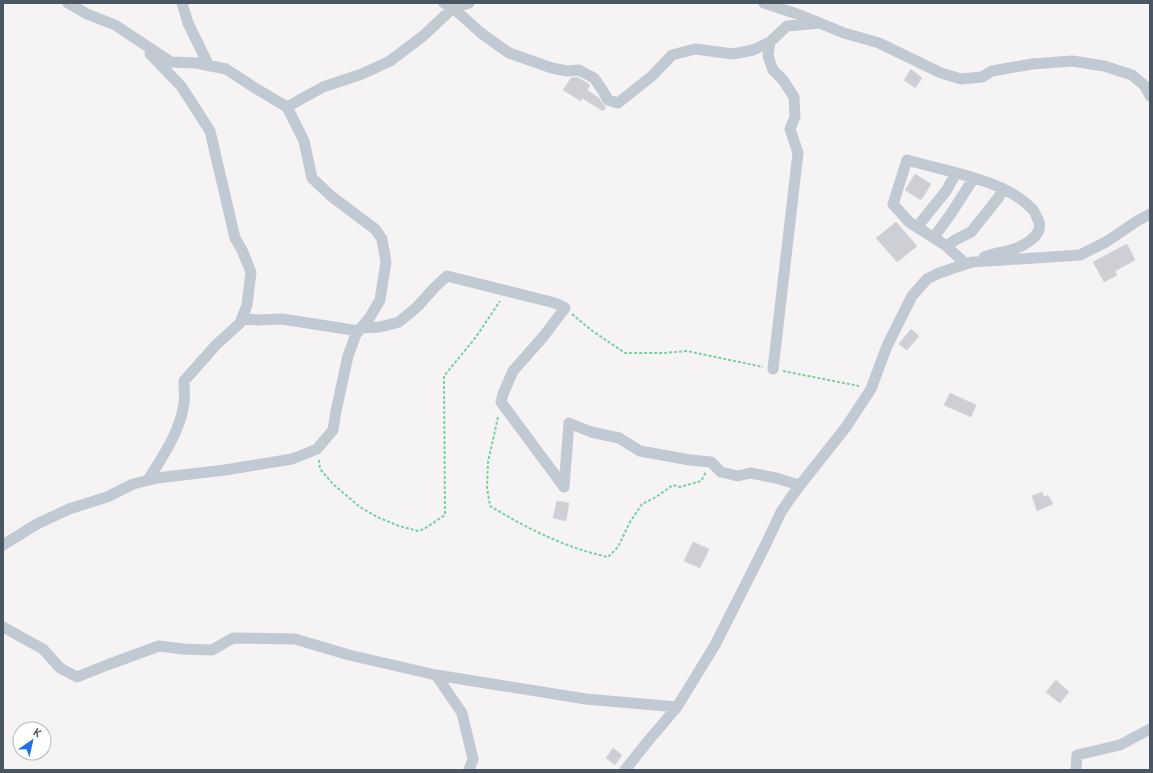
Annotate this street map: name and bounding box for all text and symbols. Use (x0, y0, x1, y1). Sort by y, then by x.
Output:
north arrow (12, 721, 52, 761)
text: K (31, 725, 44, 741)

